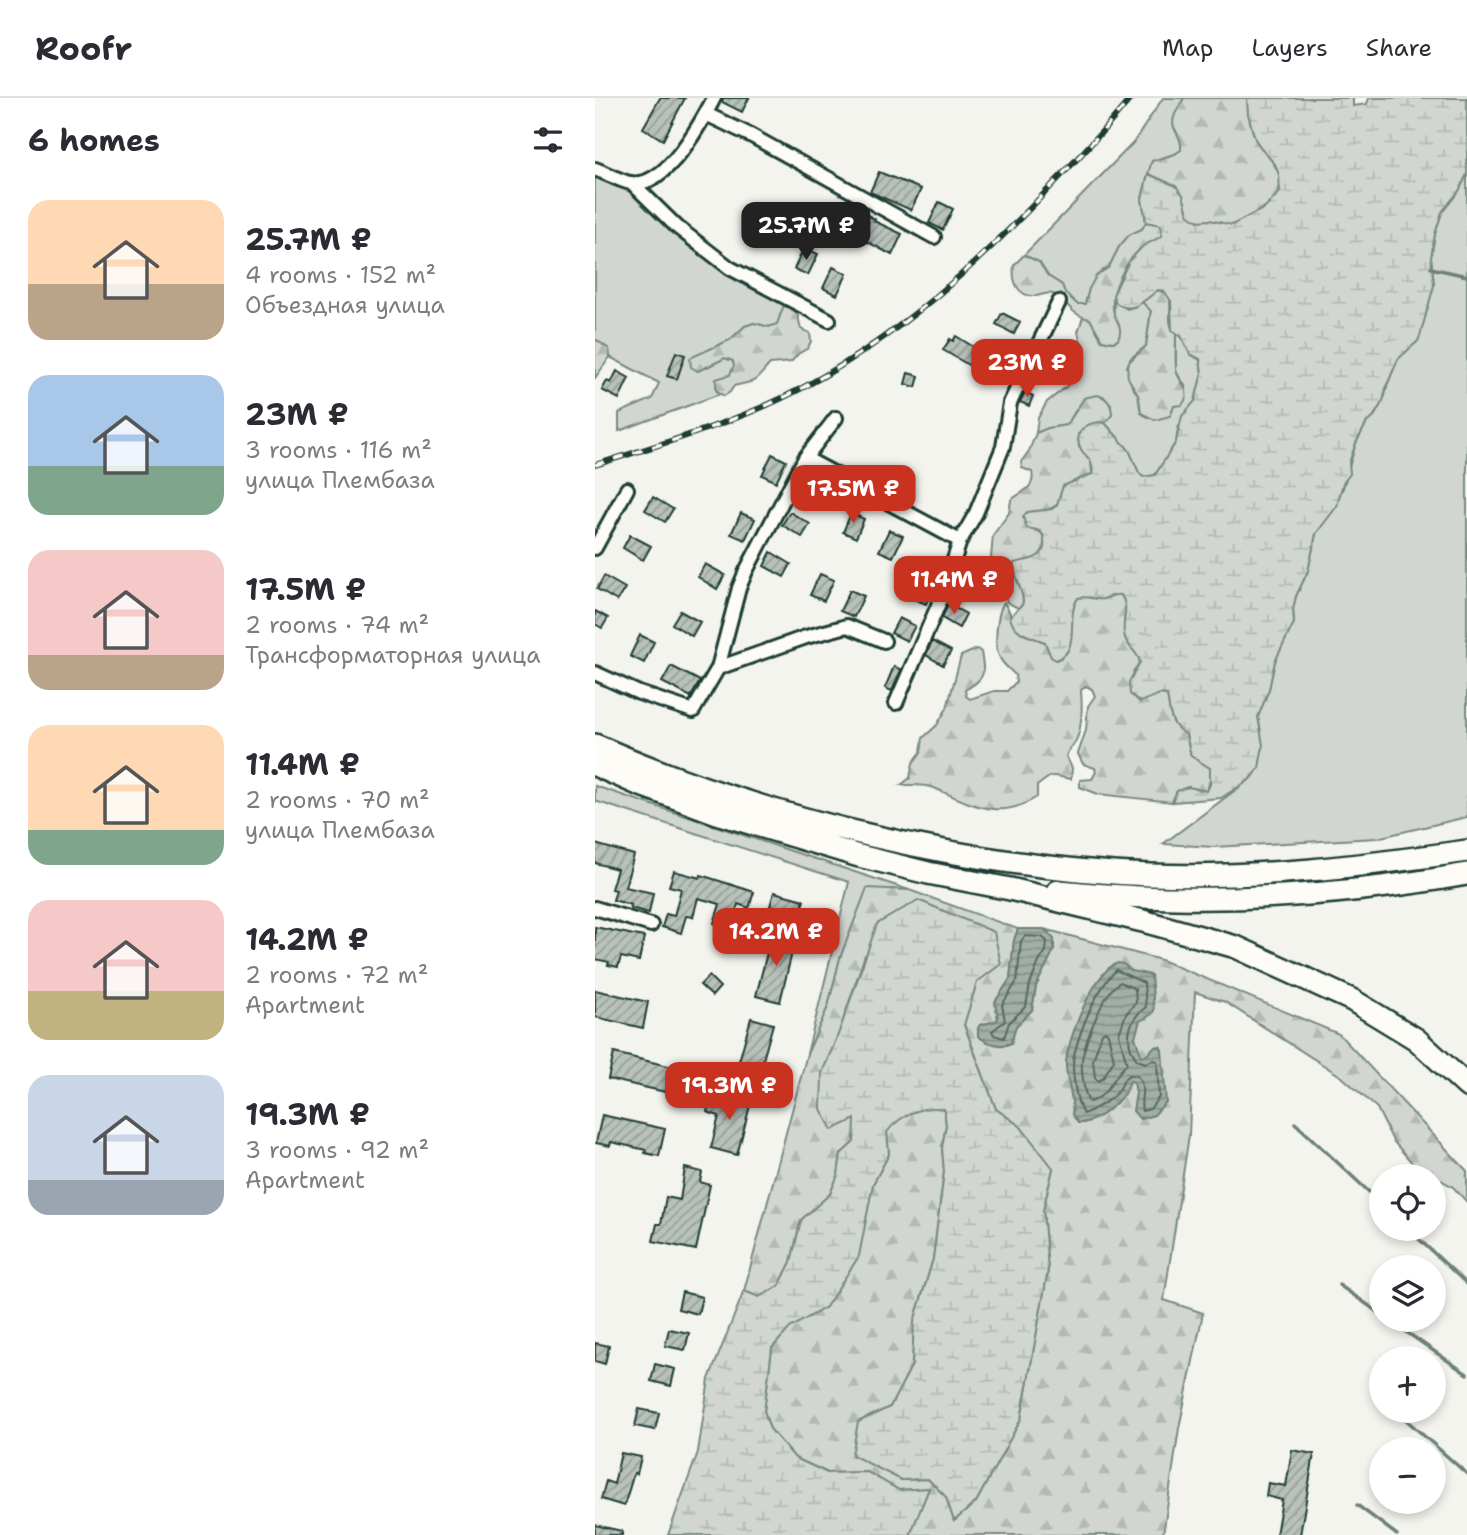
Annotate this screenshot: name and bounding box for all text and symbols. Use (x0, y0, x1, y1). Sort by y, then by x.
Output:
text: Roofr (35, 26, 132, 71)
text: Map (1162, 32, 1213, 64)
text: Layers (1251, 32, 1328, 64)
text: Share (1366, 32, 1432, 64)
text: 6 homes (28, 120, 160, 161)
icon: filters (529, 121, 567, 159)
pin: 25.7M ₽ (741, 202, 871, 262)
text: 25.7M ₽ (757, 210, 855, 240)
text: 25.7M ₽ (245, 219, 372, 260)
icon: home (84, 228, 168, 312)
text: 4 rooms · 152 m² (245, 260, 436, 290)
text: Объездная улица (245, 290, 445, 320)
pin: 23M ₽ (978, 340, 1076, 399)
text: 23M ₽ (987, 347, 1067, 377)
text: 23M ₽ (245, 394, 349, 435)
icon: home (84, 403, 168, 487)
text: 3 rooms · 116 m² (245, 435, 432, 465)
text: улица Плембаза (245, 465, 435, 495)
pin: 17.5M ₽ (788, 466, 918, 525)
text: 17.5M ₽ (807, 473, 899, 503)
pin: 11.4M ₽ (889, 556, 1019, 616)
text: 11.4M ₽ (910, 564, 998, 594)
text: 17.5M ₽ (245, 569, 366, 610)
icon: home (84, 578, 168, 662)
text: 2 rooms · 74 m² (245, 610, 429, 640)
text: Трансформаторная улица (245, 640, 541, 670)
text: 11.4M ₽ (245, 744, 360, 785)
icon: home (84, 753, 168, 837)
text: 2 rooms · 70 m² (245, 785, 430, 815)
text: улица Плембаза (245, 815, 435, 845)
pin: 14.2M ₽ (711, 908, 841, 968)
text: 14.2M ₽ (729, 916, 823, 946)
text: 14.2M ₽ (245, 919, 369, 960)
icon: home (84, 928, 168, 1012)
text: 2 rooms · 72 m² (245, 960, 428, 990)
text: Apartment (245, 990, 365, 1020)
pin: 19.3M ₽ (664, 1062, 794, 1122)
text: 19.3M ₽ (681, 1070, 777, 1100)
text: 19.3M ₽ (245, 1094, 370, 1135)
icon: home (84, 1103, 168, 1187)
text: 3 rooms · 92 m² (245, 1135, 429, 1165)
map controls (1369, 1164, 1446, 1514)
button: locate (1369, 1164, 1446, 1241)
text: Apartment (245, 1165, 365, 1195)
button: layers (1369, 1255, 1446, 1332)
button: + (1369, 1346, 1446, 1423)
button: − (1369, 1437, 1446, 1514)

